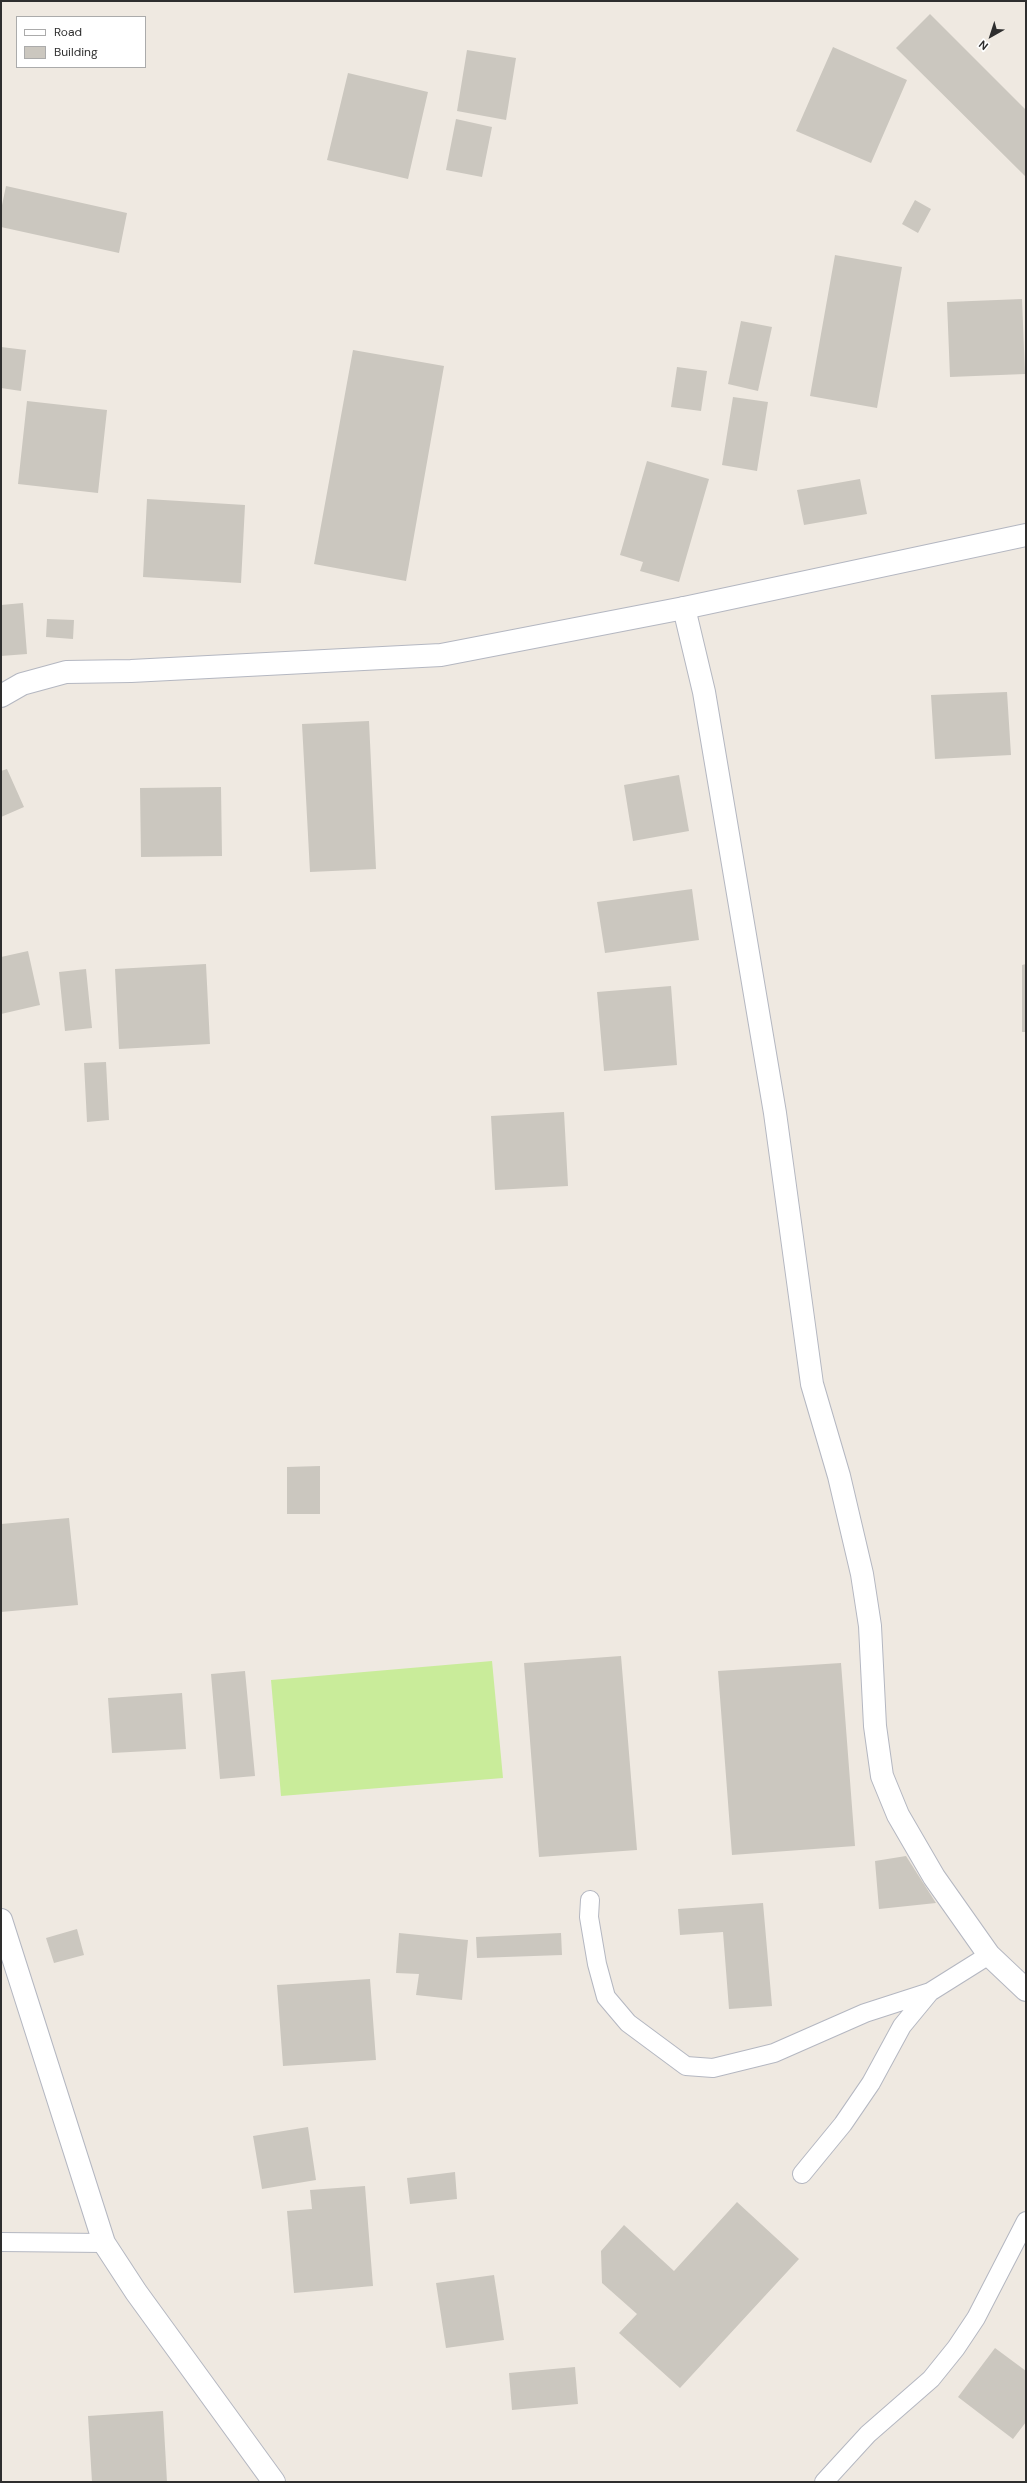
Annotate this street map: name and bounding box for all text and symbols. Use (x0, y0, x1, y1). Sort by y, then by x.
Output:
legend (16, 16, 146, 68)
north arrow (971, 16, 1011, 56)
text: Road (54, 24, 82, 40)
text: N (976, 37, 991, 53)
text: Building (54, 44, 98, 60)

